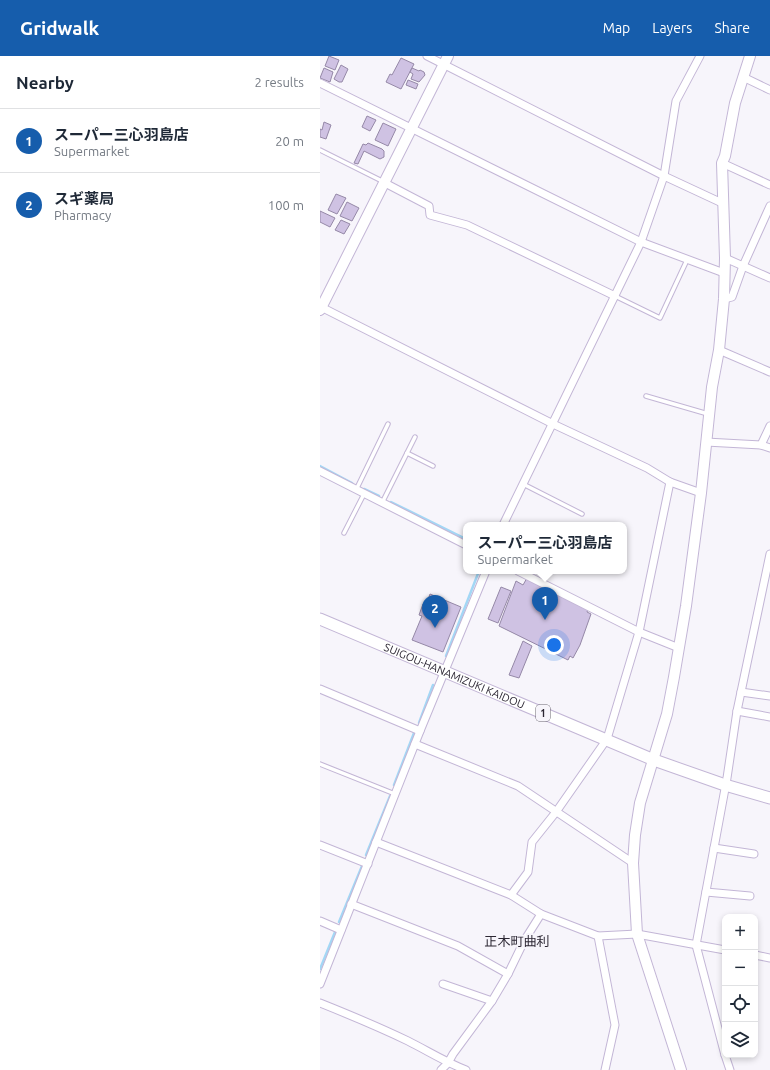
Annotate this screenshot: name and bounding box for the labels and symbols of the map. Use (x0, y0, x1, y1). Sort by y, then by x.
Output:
pin: 1 (532, 587, 558, 620)
pin: 2 (422, 595, 448, 628)
your location (544, 635, 564, 655)
street label: SUIGOU-HANAMIZUKI KAIDOU (382, 641, 527, 711)
road number: 1 (536, 705, 550, 721)
district label: 正木町曲利 (484, 934, 550, 948)

